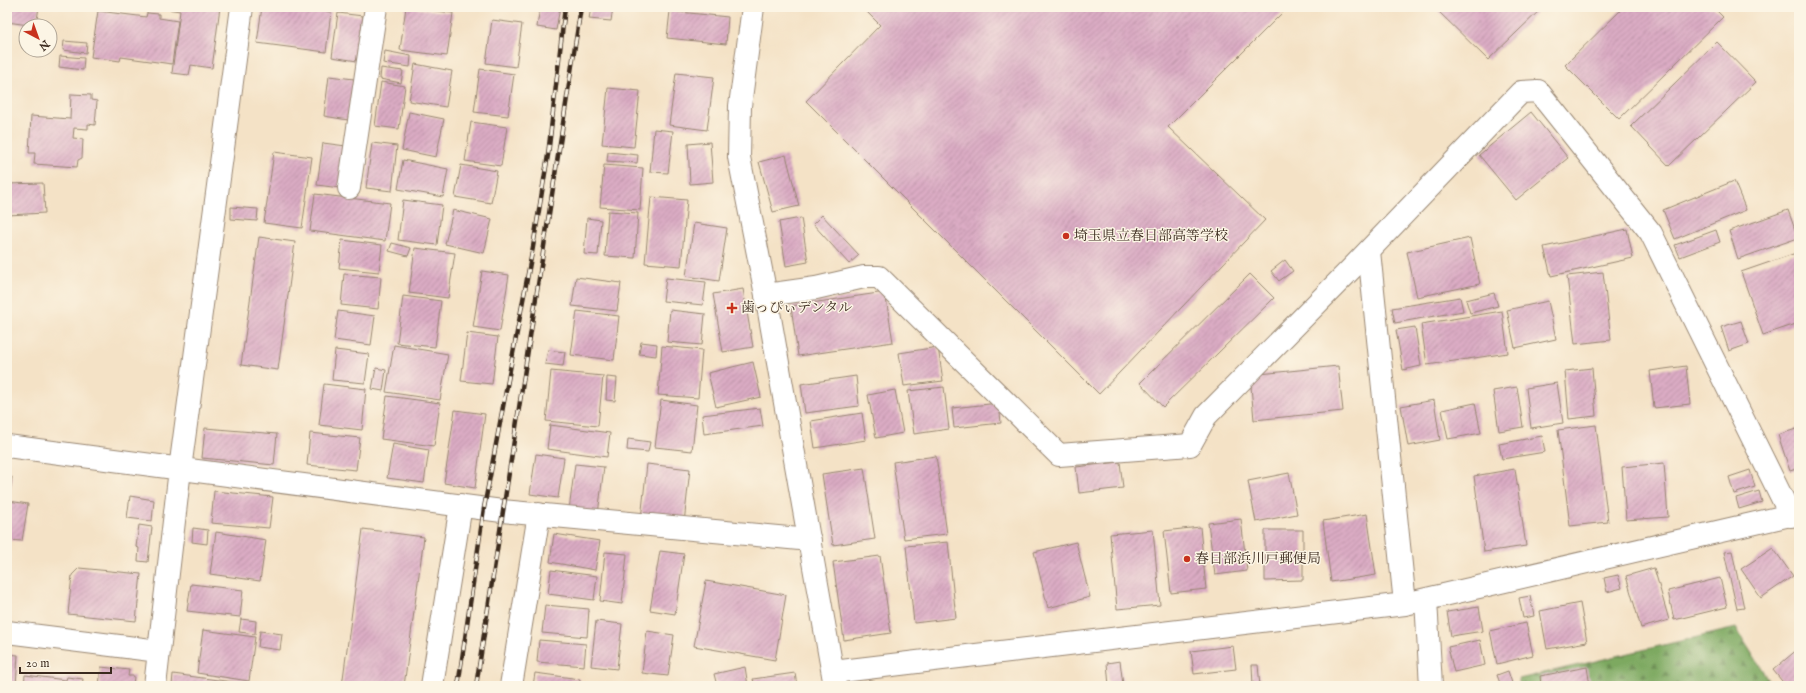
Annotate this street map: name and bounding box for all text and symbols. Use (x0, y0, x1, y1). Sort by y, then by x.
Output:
north arrow (18, 18, 58, 58)
text: N (35, 36, 53, 54)
place label: 埼玉県立春日部高等学校 (1074, 227, 1228, 245)
marker: 埼玉県立春日部高等学校 (1061, 231, 1071, 241)
place label: 歯っぴぃデンタル (741, 299, 852, 317)
marker: 歯っぴぃデンタル (726, 302, 738, 314)
place label: 春日部浜川戸郵便局 (1195, 550, 1321, 568)
marker: 春日部浜川戸郵便局 (1182, 554, 1192, 564)
scale bar (20, 649, 111, 675)
text: 20 m (26, 656, 49, 671)

